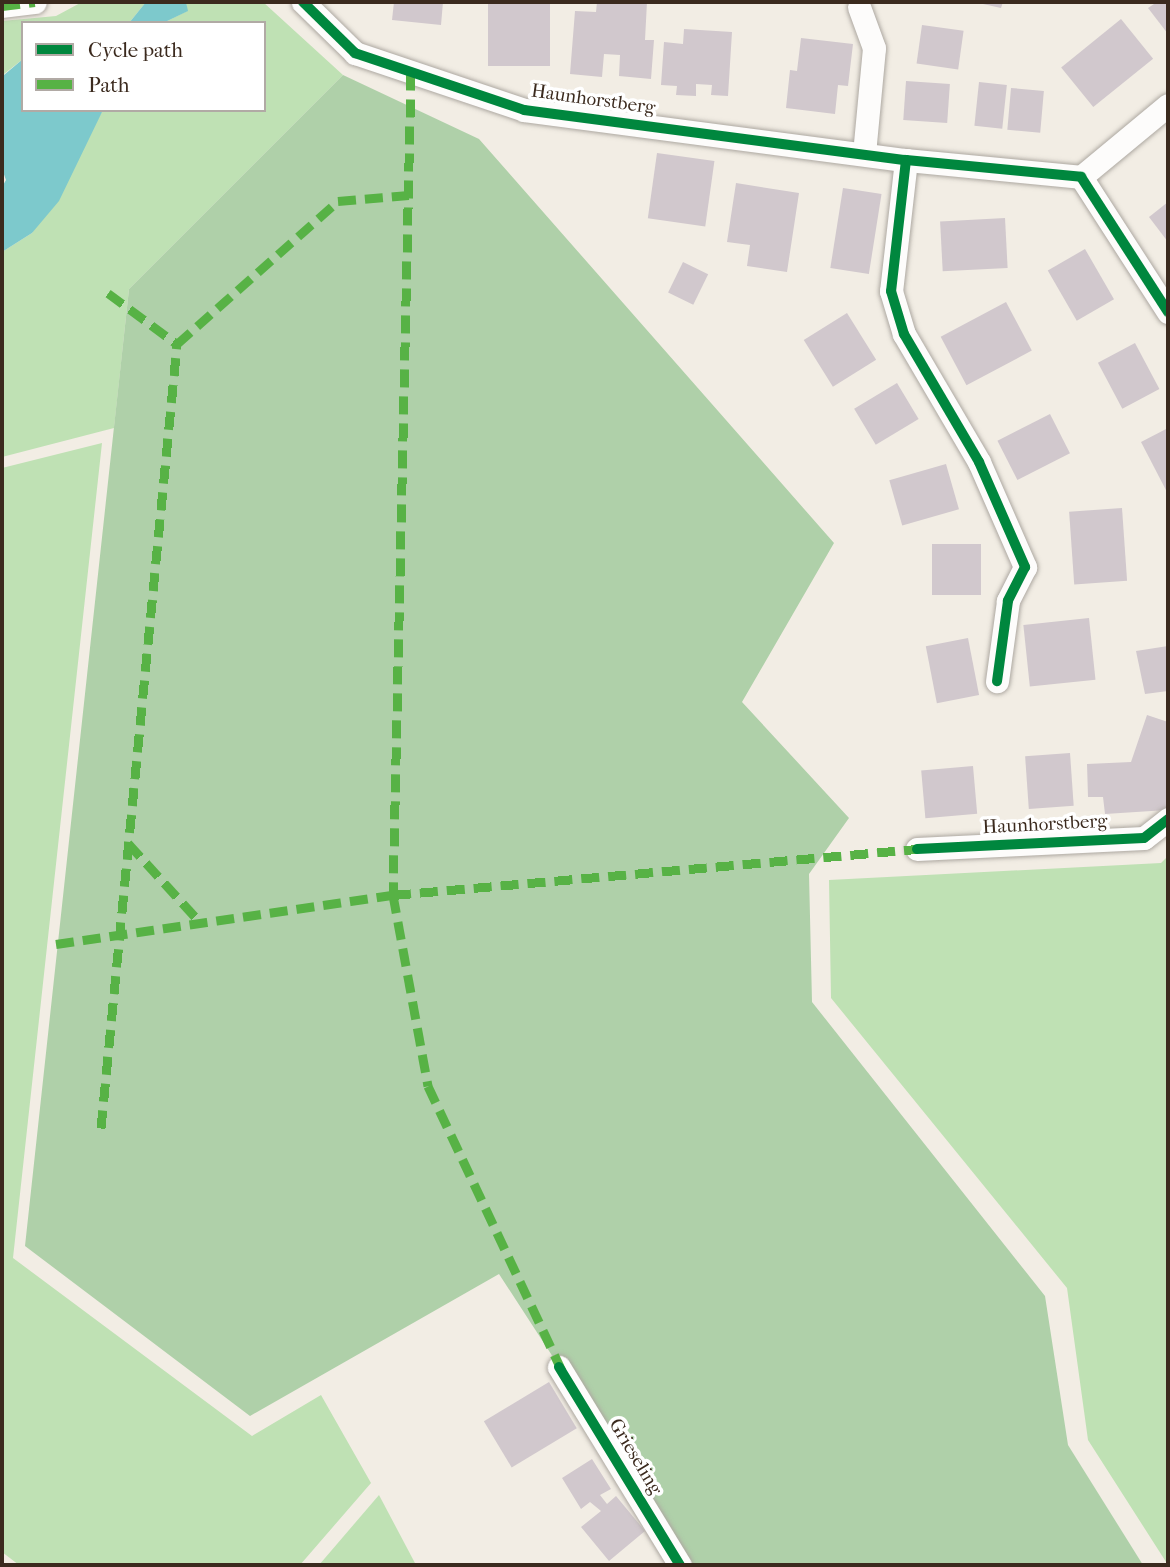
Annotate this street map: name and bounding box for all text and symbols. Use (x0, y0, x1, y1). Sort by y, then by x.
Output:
legend (21, 21, 266, 112)
text: Cycle path (88, 38, 183, 62)
text: Path (88, 73, 129, 97)
street label: Haunhorstberg (530, 80, 656, 120)
street label: Haunhorstberg (982, 810, 1108, 840)
street label: Grieseling (603, 1415, 667, 1499)

